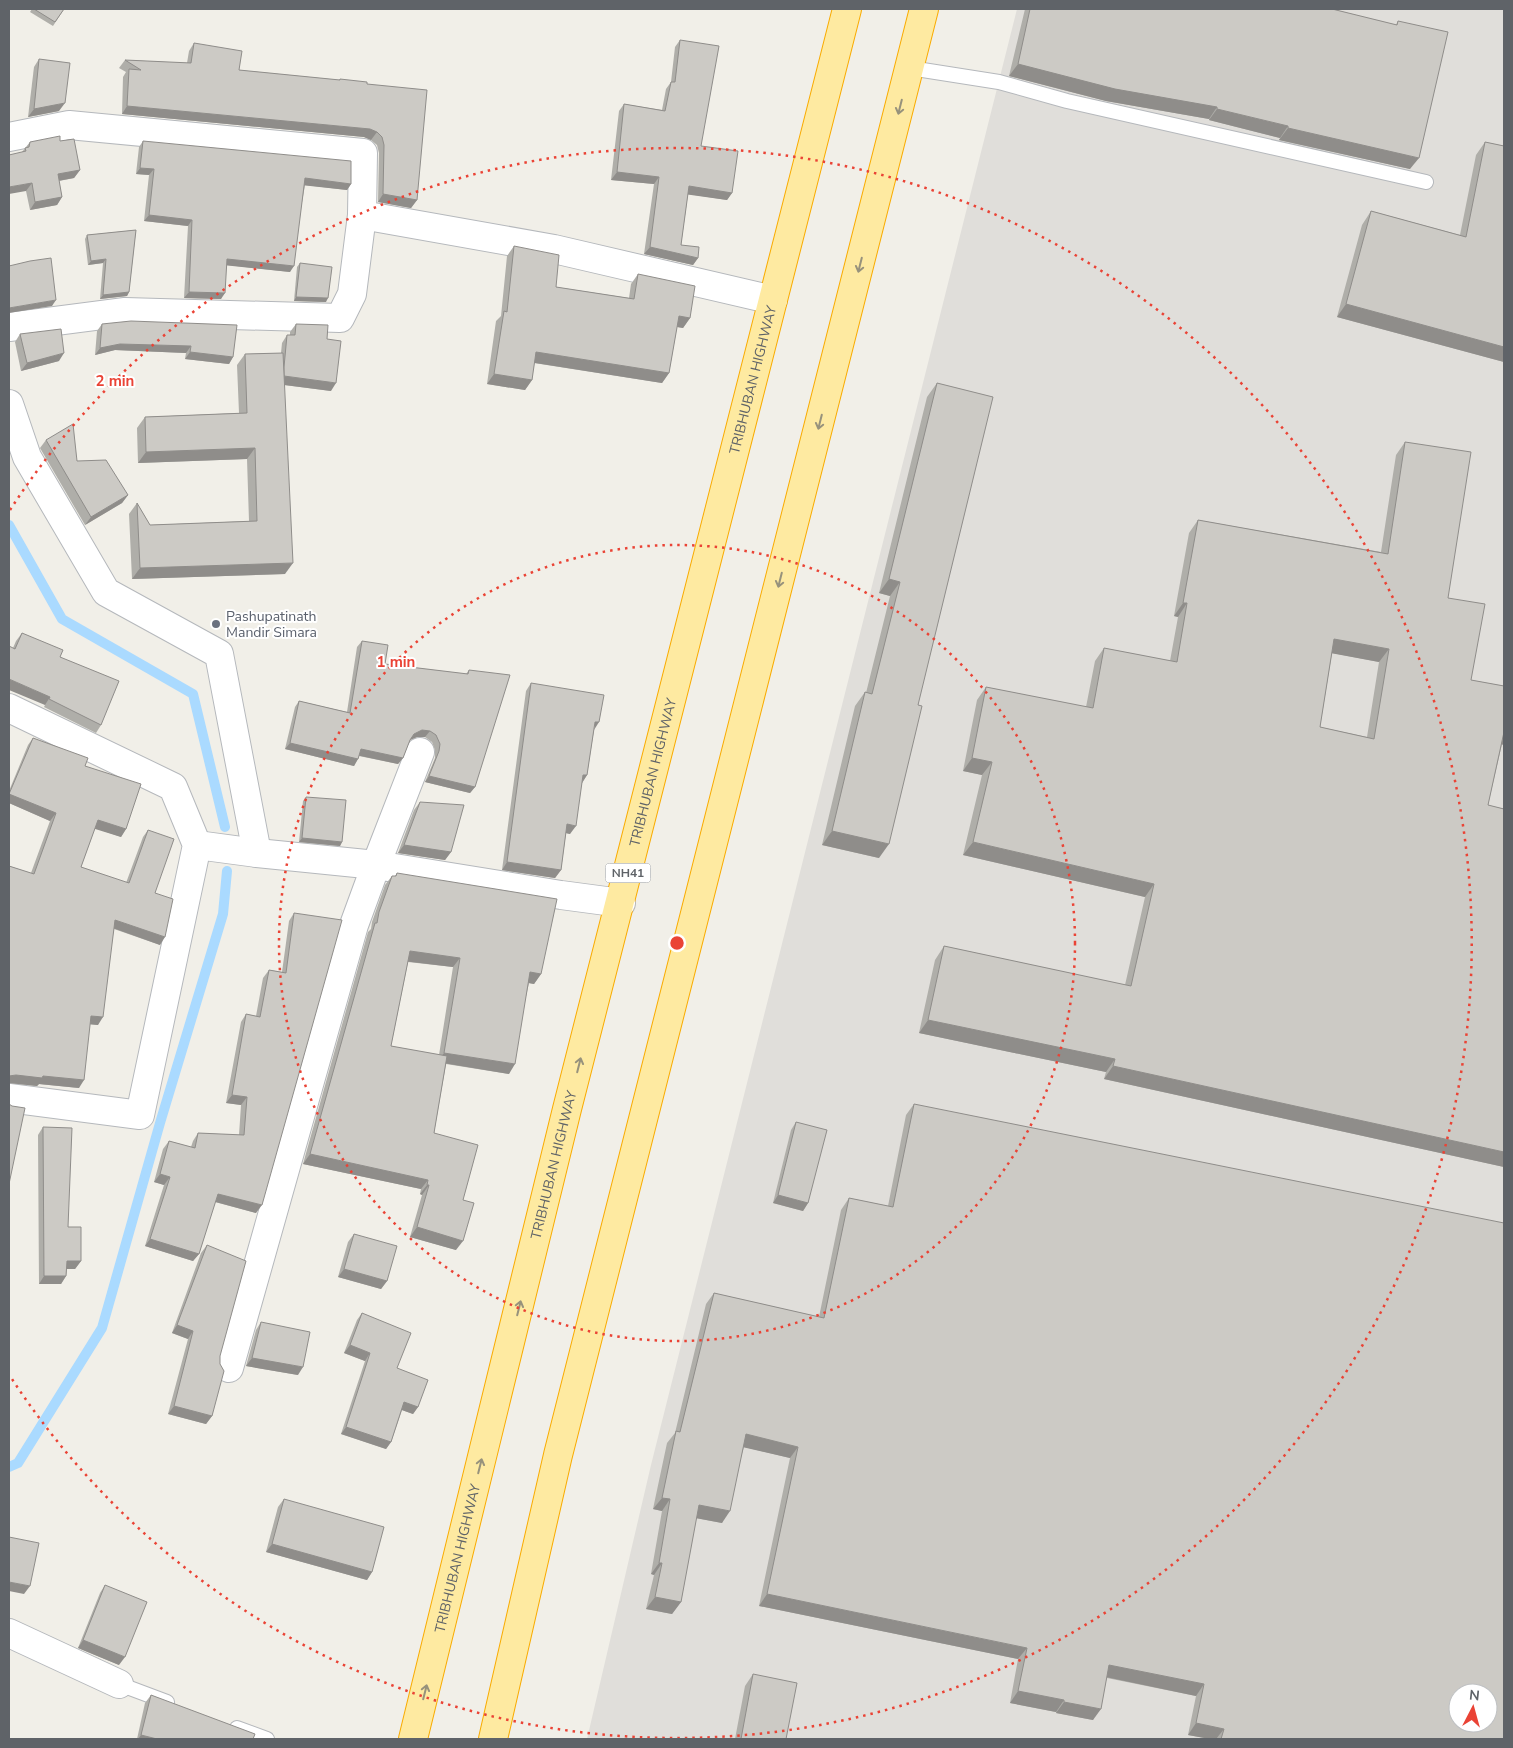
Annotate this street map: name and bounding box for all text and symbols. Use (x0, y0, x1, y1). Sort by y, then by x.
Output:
one-way arrow (895, 99, 905, 115)
one-way arrow (855, 256, 865, 272)
street label: TRIBHUBAN HIGHWAY (725, 303, 781, 456)
text: 2 min (96, 371, 134, 391)
one-way arrow (815, 414, 825, 430)
one-way arrow (775, 571, 784, 587)
place label: Pashupatinath Mandir Simara (226, 607, 317, 642)
marker: Pashupatinath Mandir Simara (210, 618, 222, 630)
text: 1 min (377, 652, 415, 672)
street label: TRIBHUBAN HIGHWAY (625, 695, 681, 849)
road number: NH41 (606, 864, 650, 882)
centre of rings (668, 934, 686, 952)
one-way arrow (574, 1058, 584, 1074)
street label: TRIBHUBAN HIGHWAY (526, 1088, 581, 1241)
one-way arrow (515, 1301, 524, 1317)
one-way arrow (476, 1459, 485, 1475)
street label: TRIBHUBAN HIGHWAY (430, 1481, 485, 1635)
north arrow (1448, 1683, 1498, 1733)
one-way arrow (421, 1684, 430, 1700)
text: N (1468, 1686, 1481, 1706)

